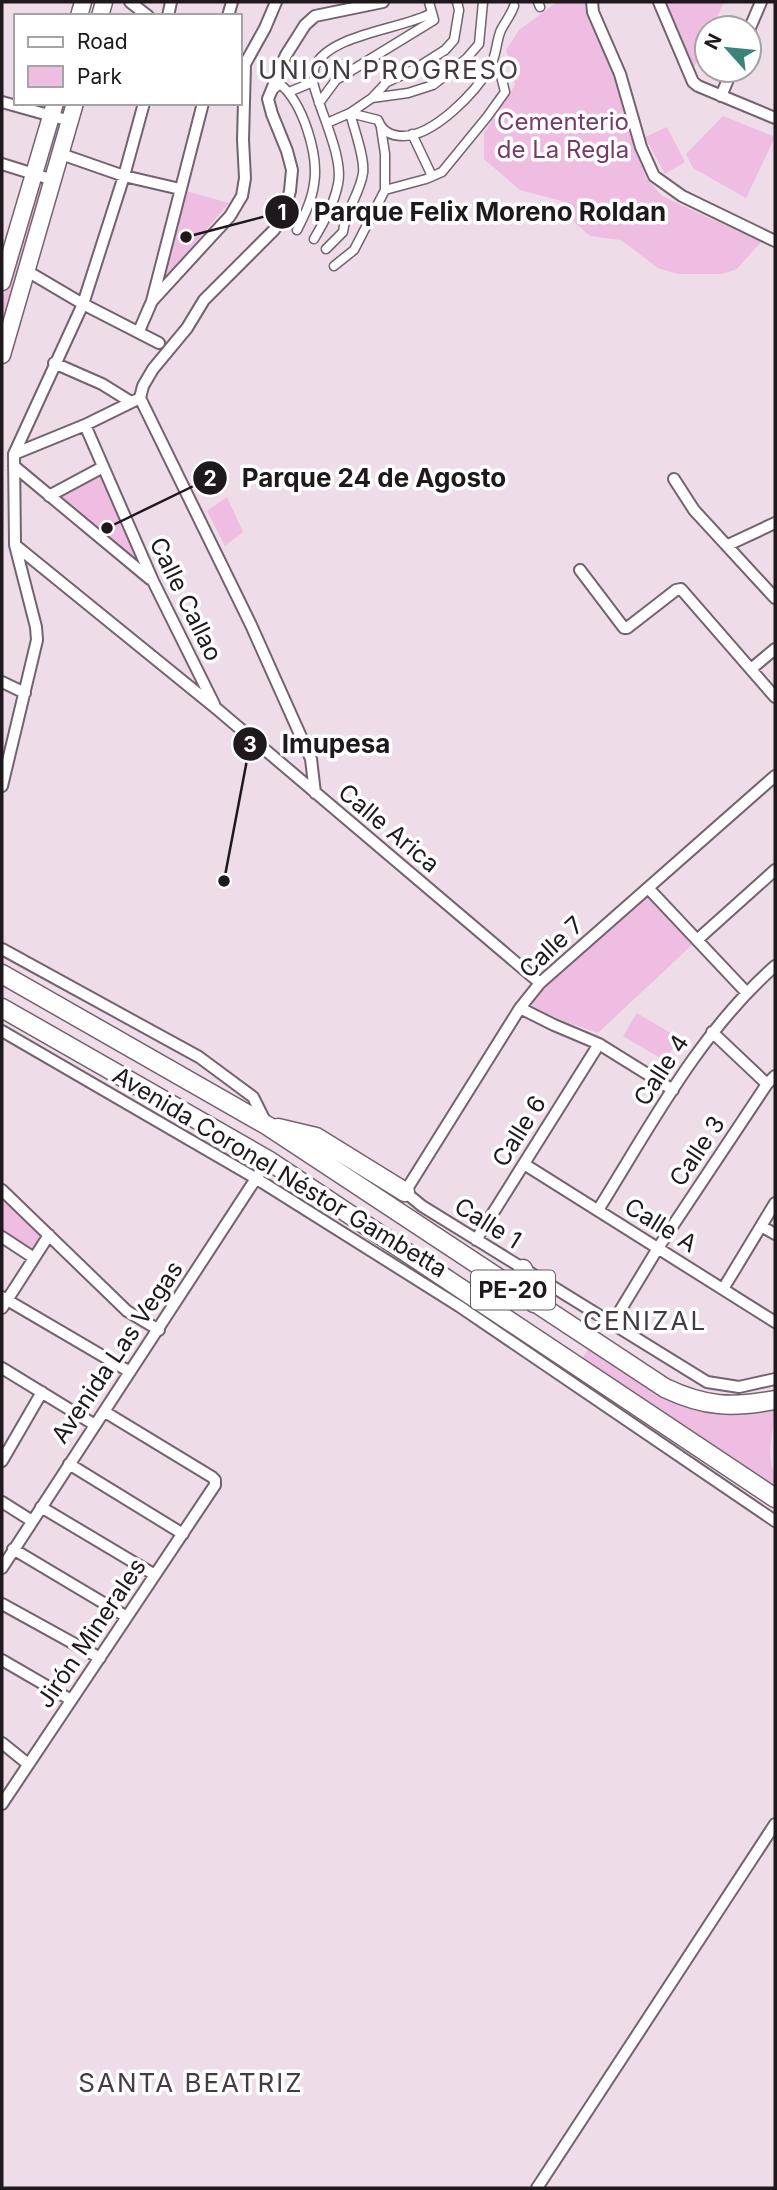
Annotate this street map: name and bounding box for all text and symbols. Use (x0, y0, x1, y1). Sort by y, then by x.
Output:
legend (14, 14, 242, 105)
north arrow (693, 14, 763, 84)
text: Road (77, 29, 128, 54)
text: N (700, 30, 727, 53)
district label: UNION PROGRESO (258, 54, 520, 85)
text: Park (77, 64, 122, 89)
park label: Cementerio de La Regla (497, 107, 629, 164)
callout: Parque Felix Moreno Roldan (265, 189, 680, 236)
text: Parque Felix Moreno Roldan (314, 196, 666, 227)
text: 1 (277, 200, 287, 225)
callout: Parque 24 de Agosto (193, 455, 520, 502)
text: Parque 24 de Agosto (242, 462, 506, 493)
text: 2 (203, 466, 217, 491)
street label: Calle Callao (144, 532, 228, 666)
callout: Imupesa (233, 721, 405, 768)
text: Imupesa (282, 728, 390, 759)
text: 3 (243, 732, 257, 757)
street label: Calle Arica (333, 777, 445, 879)
street label: Calle 7 (513, 910, 589, 984)
street label: Calle 4 (627, 1029, 695, 1111)
street label: Avenida Coronel Néstor Gambetta (108, 1060, 452, 1284)
street label: Calle 6 (486, 1090, 552, 1172)
street label: Calle 3 (663, 1110, 731, 1192)
street label: Calle 1 (449, 1191, 527, 1255)
street label: Calle A (619, 1192, 703, 1258)
street label: Avenida Las Vegas (45, 1255, 189, 1449)
road number: PE-20 (471, 1270, 555, 1310)
district label: CENIZAL (583, 1305, 707, 1336)
street label: Jirón Minerales (30, 1553, 152, 1713)
district label: SANTA BEATRIZ (78, 2067, 304, 2098)

